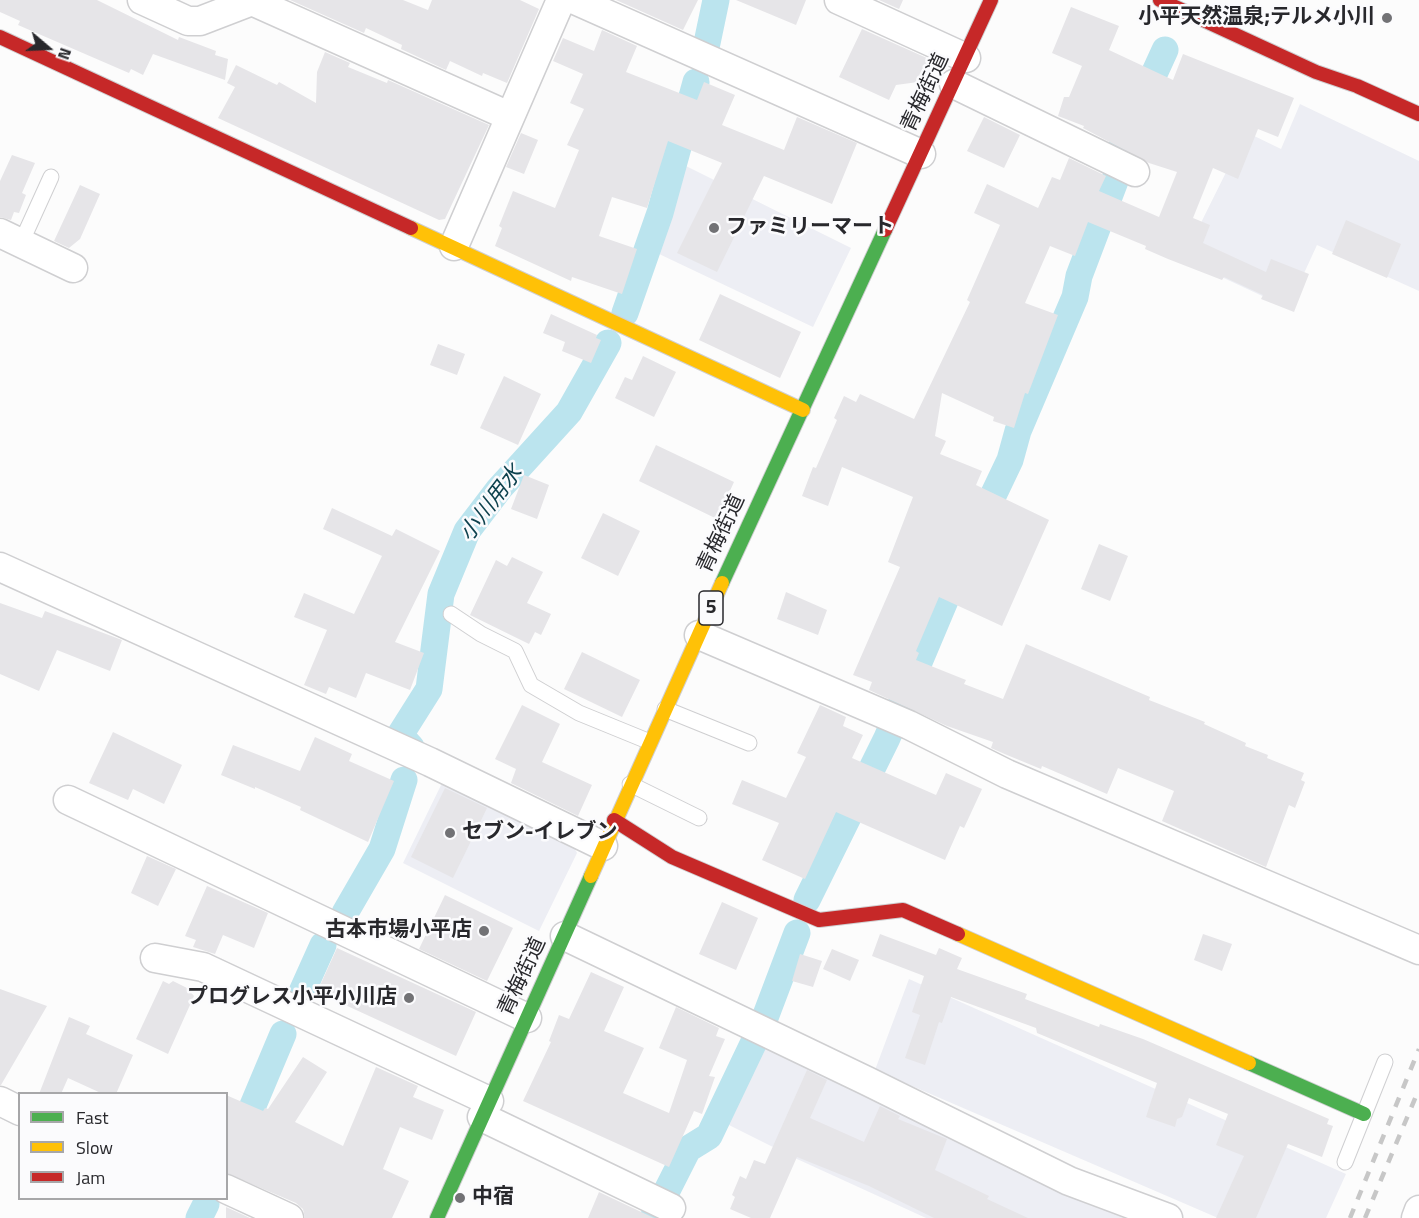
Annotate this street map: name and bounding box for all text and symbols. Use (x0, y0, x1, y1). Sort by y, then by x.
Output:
place label: 小平天然温泉;テルメ小川 (1138, 5, 1375, 31)
marker: 小平天然温泉;テルメ小川 (1380, 11, 1394, 25)
north arrow (18, 18, 78, 78)
text: N (52, 45, 78, 63)
street label: 青梅街道 (897, 50, 955, 136)
place label: ファミリーマート (726, 215, 894, 241)
marker: ファミリーマート (707, 221, 721, 235)
water label: 小川用水 (455, 461, 529, 547)
street label: 青梅街道 (693, 491, 751, 577)
road number: 5 (699, 591, 723, 625)
place label: セブン-イレブン (462, 820, 618, 846)
marker: セブン-イレブン (443, 826, 457, 840)
place label: 古本市場小平店 (325, 918, 472, 944)
marker: 古本市場小平店 (477, 924, 491, 938)
street label: 青梅街道 (494, 934, 552, 1020)
place label: プログレス小平小川店 (187, 985, 397, 1011)
marker: プログレス小平小川店 (402, 991, 416, 1005)
legend (18, 1092, 228, 1200)
text: Fast (76, 1104, 109, 1131)
text: Slow (76, 1134, 113, 1161)
text: Jam (76, 1164, 105, 1191)
place label: 中宿 (472, 1185, 514, 1211)
marker: 中宿 (453, 1191, 467, 1205)

